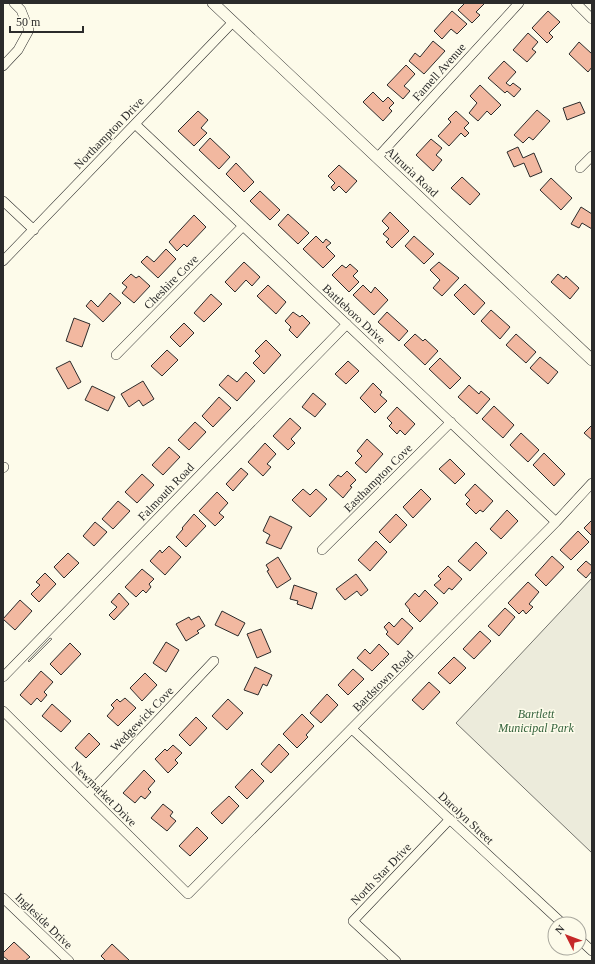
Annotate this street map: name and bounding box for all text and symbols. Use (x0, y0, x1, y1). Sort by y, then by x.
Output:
scale bar (10, 8, 83, 34)
text: 50 m (16, 15, 41, 29)
street label: Farnell Avenue (409, 40, 469, 104)
street label: Northampton Drive (71, 94, 147, 172)
street label: Altruria Road (383, 144, 441, 200)
street label: Cheshire Cove (141, 252, 201, 312)
street label: Battleboro Drive (320, 281, 388, 347)
street label: Easthampton Cove (341, 441, 415, 515)
street label: Falmouth Road (135, 460, 197, 524)
street label: Bardstown Road (350, 648, 416, 714)
street label: Wedgewick Cove (108, 684, 176, 754)
park label: Bartlett Municipal Park (497, 707, 574, 735)
street label: Newmarket Drive (69, 759, 139, 829)
street label: Darolyn Street (436, 789, 497, 848)
street label: North Star Drive (348, 840, 414, 908)
street label: Ingleside Drive (12, 890, 76, 952)
north arrow (547, 916, 587, 956)
text: N (552, 922, 567, 936)

